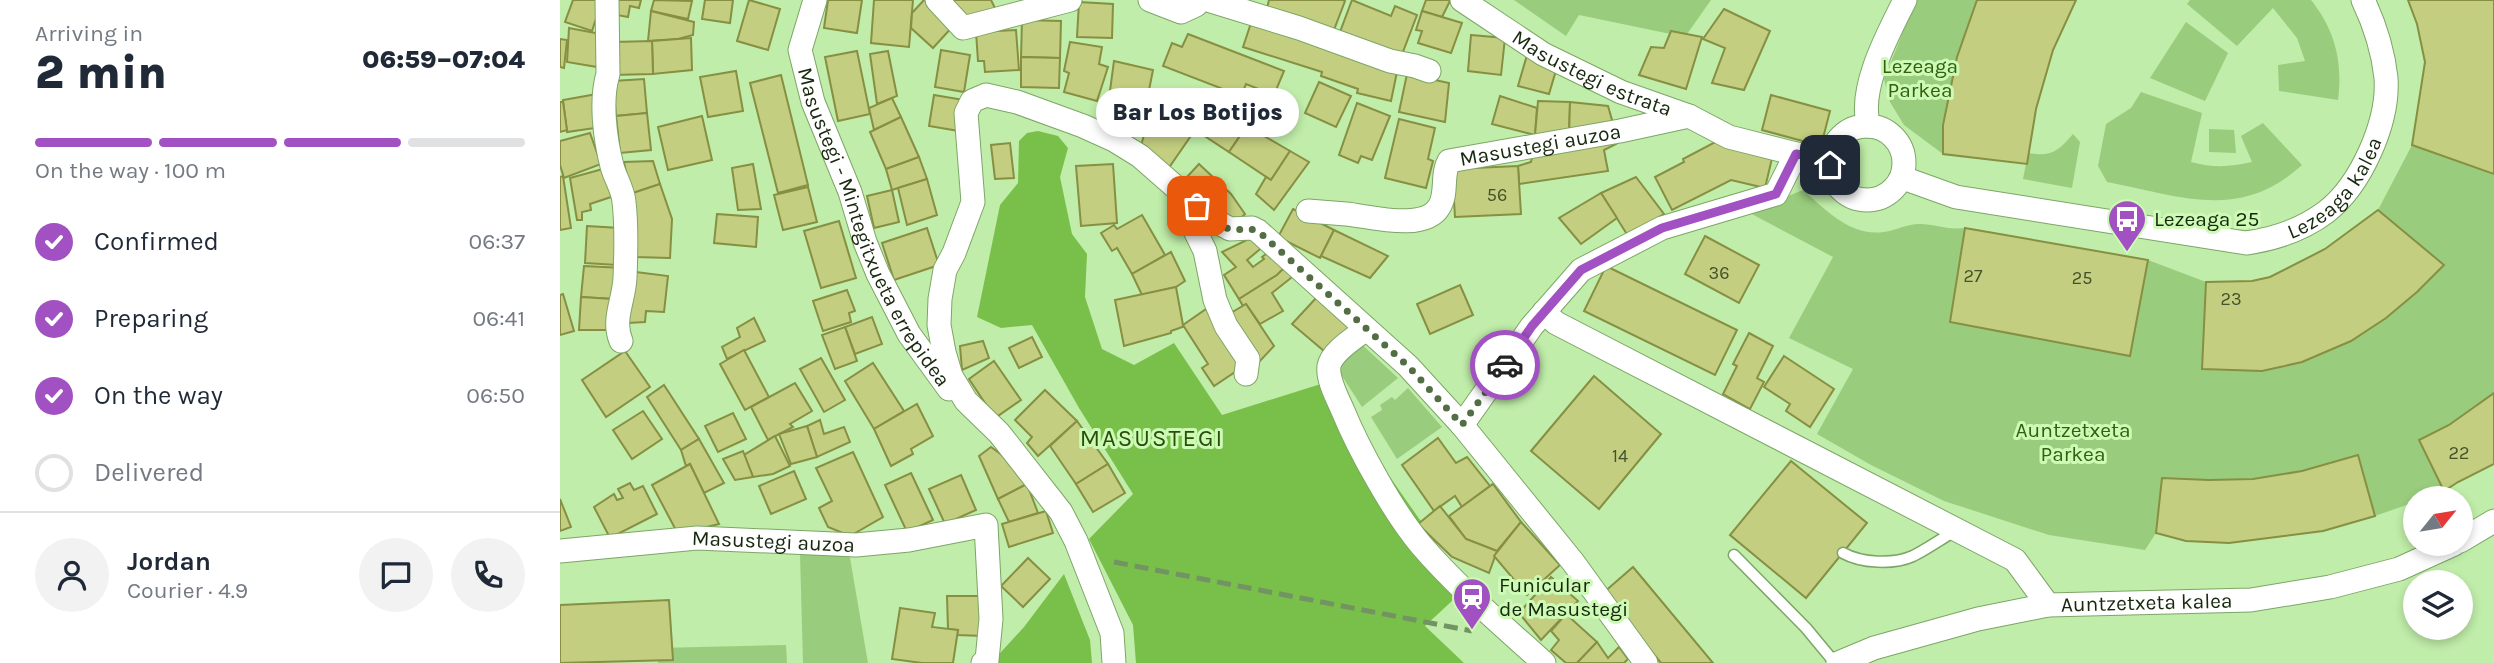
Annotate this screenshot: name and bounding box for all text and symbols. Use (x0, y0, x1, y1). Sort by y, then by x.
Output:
text: Arriving in (35, 20, 143, 47)
street label: Masustegi estrata (1508, 25, 1675, 121)
text: 06:59–07:04 (362, 44, 525, 75)
text: 2 min (35, 46, 167, 100)
park label: Lezeaga Parkea (1882, 54, 1958, 102)
street label: Masustegi - Mintegitxueta errepidea (793, 65, 955, 391)
callout: Bar Los Botijos (1096, 87, 1298, 136)
text: Bar Los Botijos (1112, 99, 1283, 126)
street label: Masustegi auzoa (1458, 119, 1623, 171)
street label: Lezeaga kalea (2284, 134, 2387, 244)
pin (1800, 135, 1860, 195)
icon: home (1811, 146, 1849, 184)
text: On the way · 100 m (35, 157, 226, 184)
pin (1167, 176, 1227, 236)
house number: 56 (1487, 184, 1507, 206)
icon: bag (1178, 187, 1216, 225)
bus stop icon: Lezeaga 25 (2106, 198, 2148, 253)
place label: Lezeaga 25 (2154, 207, 2259, 231)
icon: check (35, 223, 73, 261)
text: Confirmed (94, 226, 219, 257)
text: 06:37 (469, 228, 525, 255)
house number: 36 (1709, 262, 1729, 284)
house number: 27 (1964, 265, 1983, 287)
house number: 25 (2072, 267, 2092, 289)
house number: 23 (2220, 288, 2242, 310)
icon: check (35, 300, 73, 338)
text: Preparing (94, 303, 208, 334)
text: 06:41 (472, 305, 525, 332)
courier (1470, 330, 1540, 400)
icon: car (1486, 346, 1524, 384)
icon: check (35, 377, 73, 415)
text: On the way (94, 380, 223, 411)
text: 06:50 (466, 382, 525, 409)
park label: Auntzetxeta Parkea (2016, 418, 2130, 466)
district label: MASUSTEGI (1080, 424, 1224, 452)
house number: 22 (2449, 442, 2469, 464)
house number: 14 (1612, 445, 1628, 467)
text: Delivered (94, 457, 204, 488)
north arrow (2403, 486, 2473, 556)
map controls (2403, 486, 2473, 640)
street label: Masustegi auzoa (691, 526, 855, 557)
button: person (35, 538, 109, 612)
button: chat (359, 538, 433, 612)
button: phone (451, 538, 525, 612)
text: Jordan (127, 546, 211, 577)
button: layers (2403, 570, 2473, 640)
place label: Funicular de Masustegi (1499, 573, 1628, 621)
station icon: Funicular de Masustegi (1451, 576, 1493, 631)
text: Courier · 4.9 (127, 577, 248, 604)
street label: Auntzetxeta kalea (2060, 588, 2233, 617)

